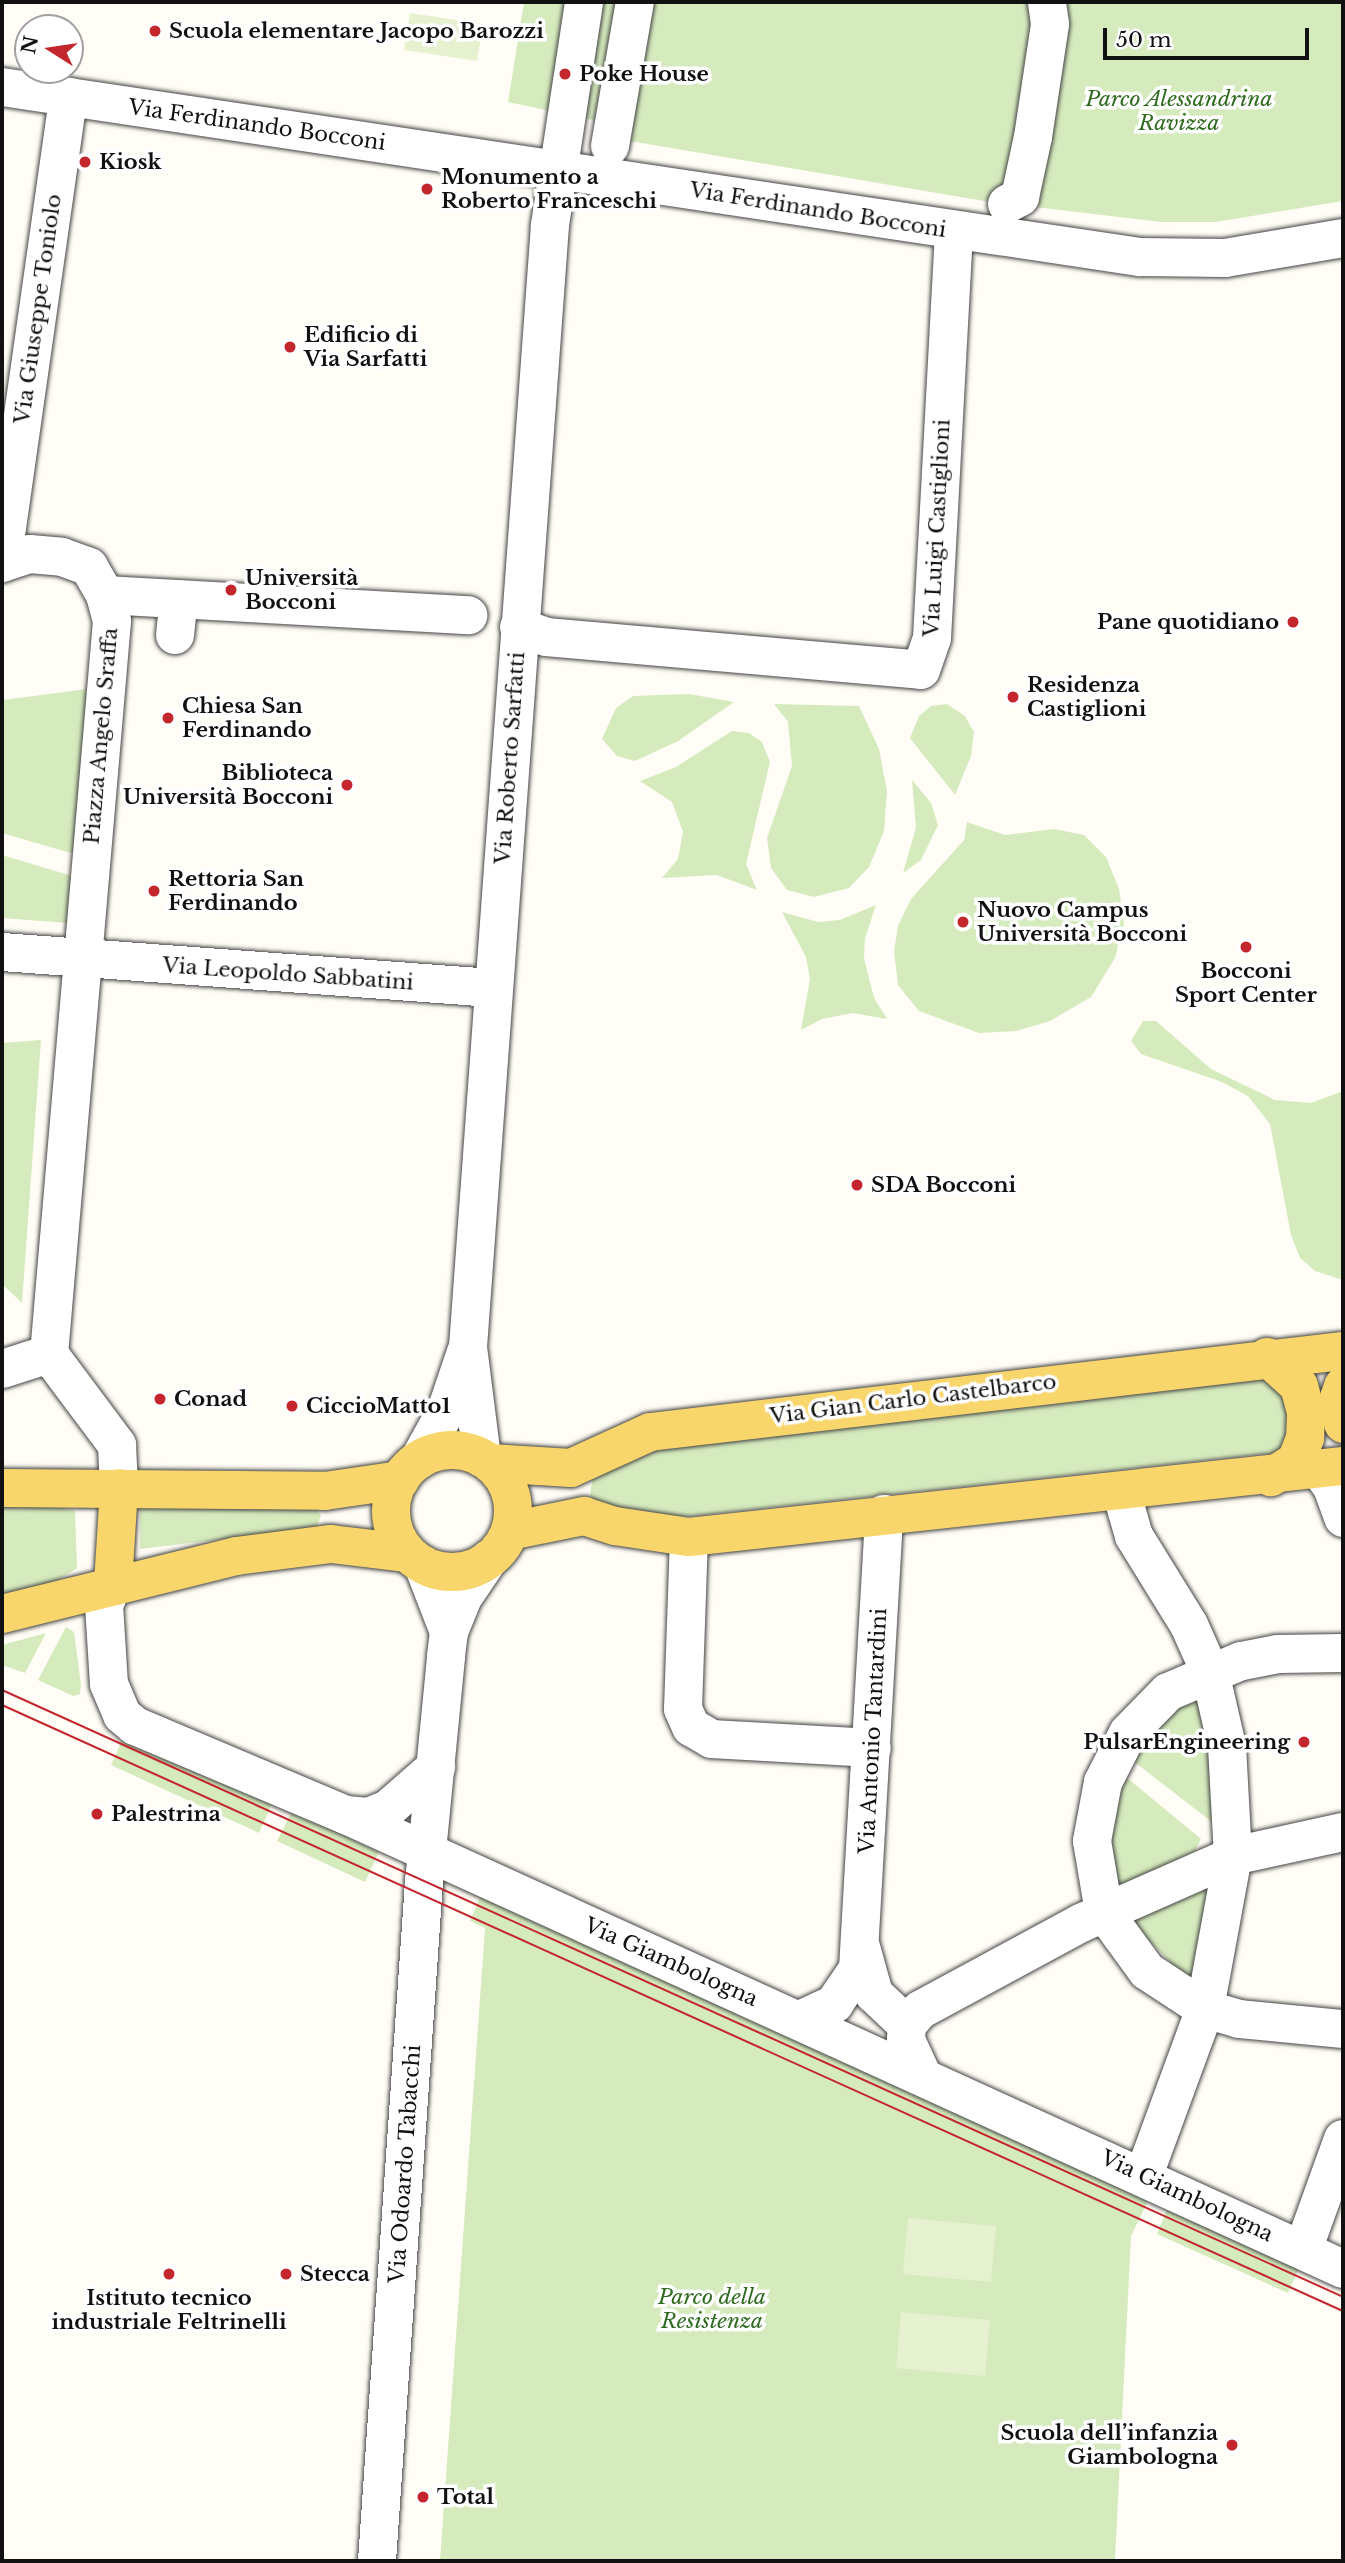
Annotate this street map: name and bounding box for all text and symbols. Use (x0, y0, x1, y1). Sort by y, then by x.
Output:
north arrow (14, 14, 84, 84)
scale bar (1107, 14, 1314, 58)
place label: Scuola elementare Jacopo Barozzi (169, 18, 544, 44)
marker: Scuola elementare Jacopo Barozzi (147, 23, 163, 39)
text: 50 m (1116, 27, 1171, 53)
text: N (17, 34, 43, 56)
place label: Poke House (579, 61, 709, 87)
marker: Poke House (557, 66, 573, 82)
park label: Parco Alessandrina Ravizza (1085, 86, 1273, 136)
street label: Via Ferdinando Bocconi (127, 94, 387, 156)
place label: Kiosk (99, 149, 161, 175)
marker: Kiosk (77, 154, 93, 170)
place label: Monumento a Roberto Franceschi (441, 164, 657, 214)
street label: Via Ferdinando Bocconi (688, 177, 948, 243)
marker: Monumento a Roberto Franceschi (419, 181, 435, 197)
street label: Via Giuseppe Toniolo (9, 192, 67, 426)
place label: Edificio di Via Sarfatti (304, 322, 427, 372)
marker: Edificio di Via Sarfatti (282, 339, 298, 355)
street label: Via Luigi Castiglioni (919, 418, 955, 638)
place label: Università Bocconi (245, 565, 358, 615)
marker: Università Bocconi (223, 582, 239, 598)
place label: Pane quotidiano (1097, 609, 1279, 635)
marker: Pane quotidiano (1285, 614, 1301, 630)
street label: Piazza Angelo Sraffa (79, 626, 123, 846)
street label: Via Roberto Sarfatti (490, 651, 530, 865)
place label: Residenza Castiglioni (1027, 672, 1146, 722)
marker: Residenza Castiglioni (1005, 689, 1021, 705)
place label: Chiesa San Ferdinando (182, 693, 311, 743)
marker: Chiesa San Ferdinando (160, 710, 176, 726)
place label: Biblioteca Università Bocconi (123, 760, 333, 810)
marker: Biblioteca Università Bocconi (339, 777, 355, 793)
place label: Rettoria San Ferdinando (168, 866, 304, 916)
marker: Rettoria San Ferdinando (146, 883, 162, 899)
place label: Nuovo Campus Università Bocconi (977, 897, 1187, 947)
marker: Nuovo Campus Università Bocconi (955, 914, 971, 930)
marker: Bocconi Sport Center (1238, 939, 1254, 955)
street label: Via Leopoldo Sabbatini (161, 953, 415, 995)
place label: Bocconi Sport Center (1175, 958, 1317, 1008)
place label: SDA Bocconi (871, 1172, 1017, 1198)
marker: SDA Bocconi (849, 1177, 865, 1193)
street label: Via Gian Carlo Castelbarco (768, 1369, 1058, 1429)
place label: Conad (174, 1386, 247, 1412)
marker: Conad (152, 1391, 168, 1407)
place label: CiccioMatto1 (306, 1393, 451, 1419)
marker: CiccioMatto1 (284, 1398, 300, 1414)
street label: Via Antonio Tantardini (854, 1607, 892, 1855)
place label: PulsarEngineering (1083, 1729, 1290, 1755)
marker: PulsarEngineering (1296, 1734, 1312, 1750)
place label: Palestrina (111, 1801, 221, 1827)
marker: Palestrina (89, 1806, 105, 1822)
street label: Via Giambologna (580, 1912, 762, 2012)
street label: Via Odoardo Tabacchi (384, 2043, 426, 2285)
street label: Via Giambologna (1097, 2145, 1277, 2247)
place label: Stecca (300, 2261, 370, 2287)
marker: Istituto tecnico industriale Feltrinelli (161, 2266, 177, 2282)
marker: Stecca (278, 2266, 294, 2282)
park label: Parco della Resistenza (658, 2284, 766, 2334)
place label: Istituto tecnico industriale Feltrinelli (51, 2285, 287, 2335)
place label: Scuola dell’infanzia Giambologna (1001, 2420, 1218, 2470)
marker: Scuola dell’infanzia Giambologna (1224, 2437, 1240, 2453)
place label: Total (437, 2484, 494, 2510)
marker: Total (415, 2489, 431, 2505)

